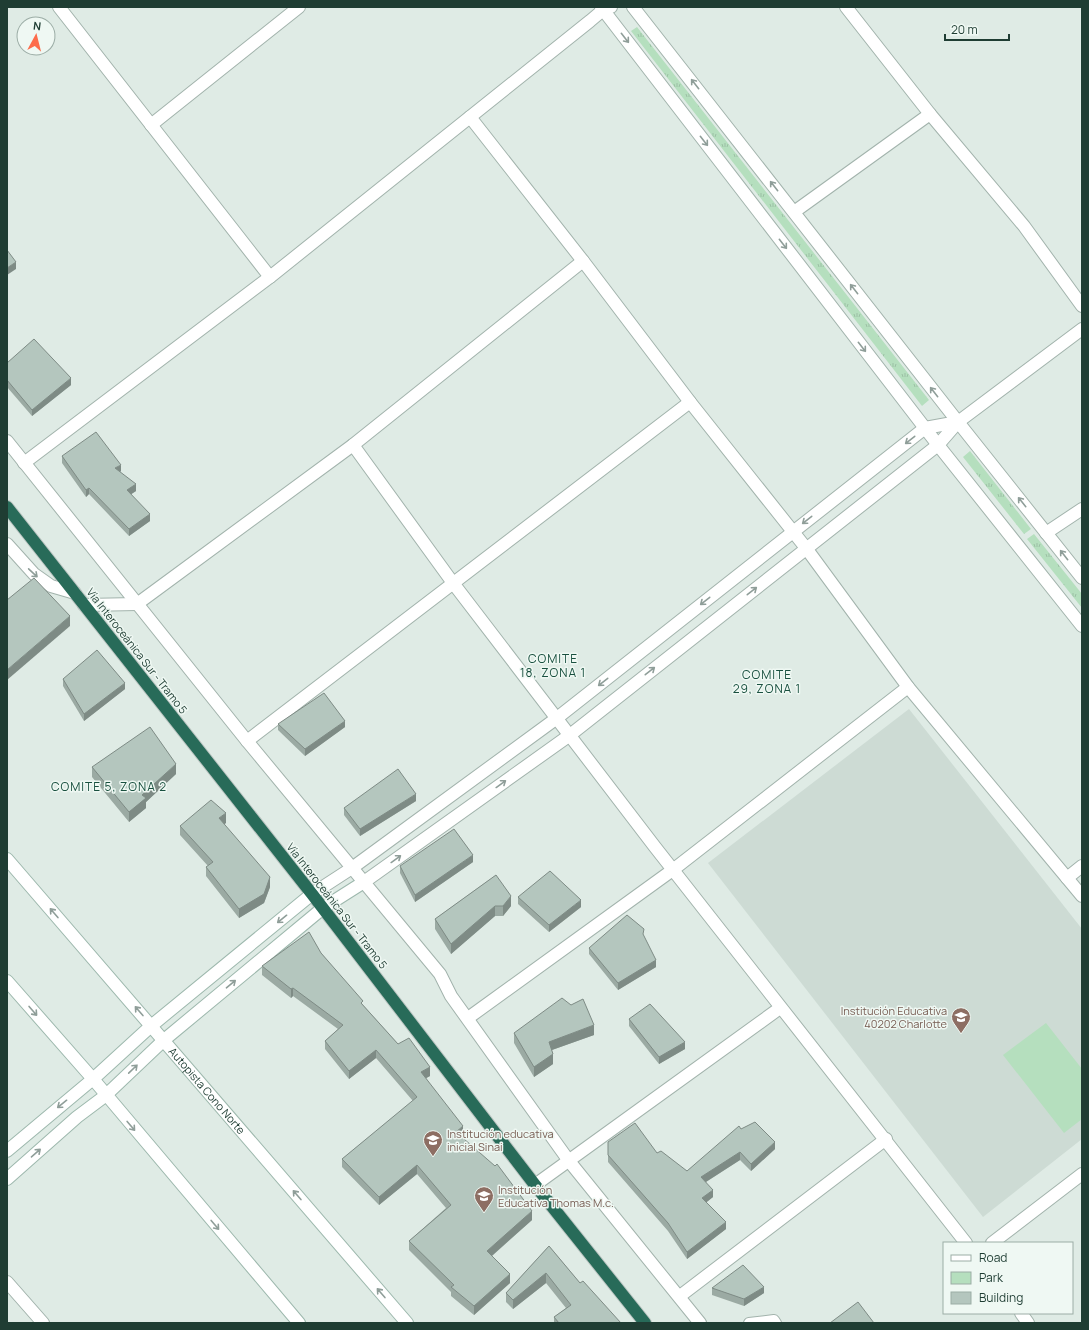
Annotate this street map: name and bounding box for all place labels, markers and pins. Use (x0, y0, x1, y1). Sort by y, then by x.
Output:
place label: Institución Educativa 40202 Charlotte (841, 1003, 948, 1031)
school or university icon: Institución Educativa 40202 Charlotte (950, 1006, 972, 1034)
place label: Institución educativa inicial Sinai (447, 1126, 554, 1154)
school or university icon: Institución educativa inicial Sinai (422, 1129, 444, 1157)
place label: Institución Educativa Thomas M.c. (498, 1182, 614, 1210)
school or university icon: Institución Educativa Thomas M.c. (473, 1185, 495, 1213)

